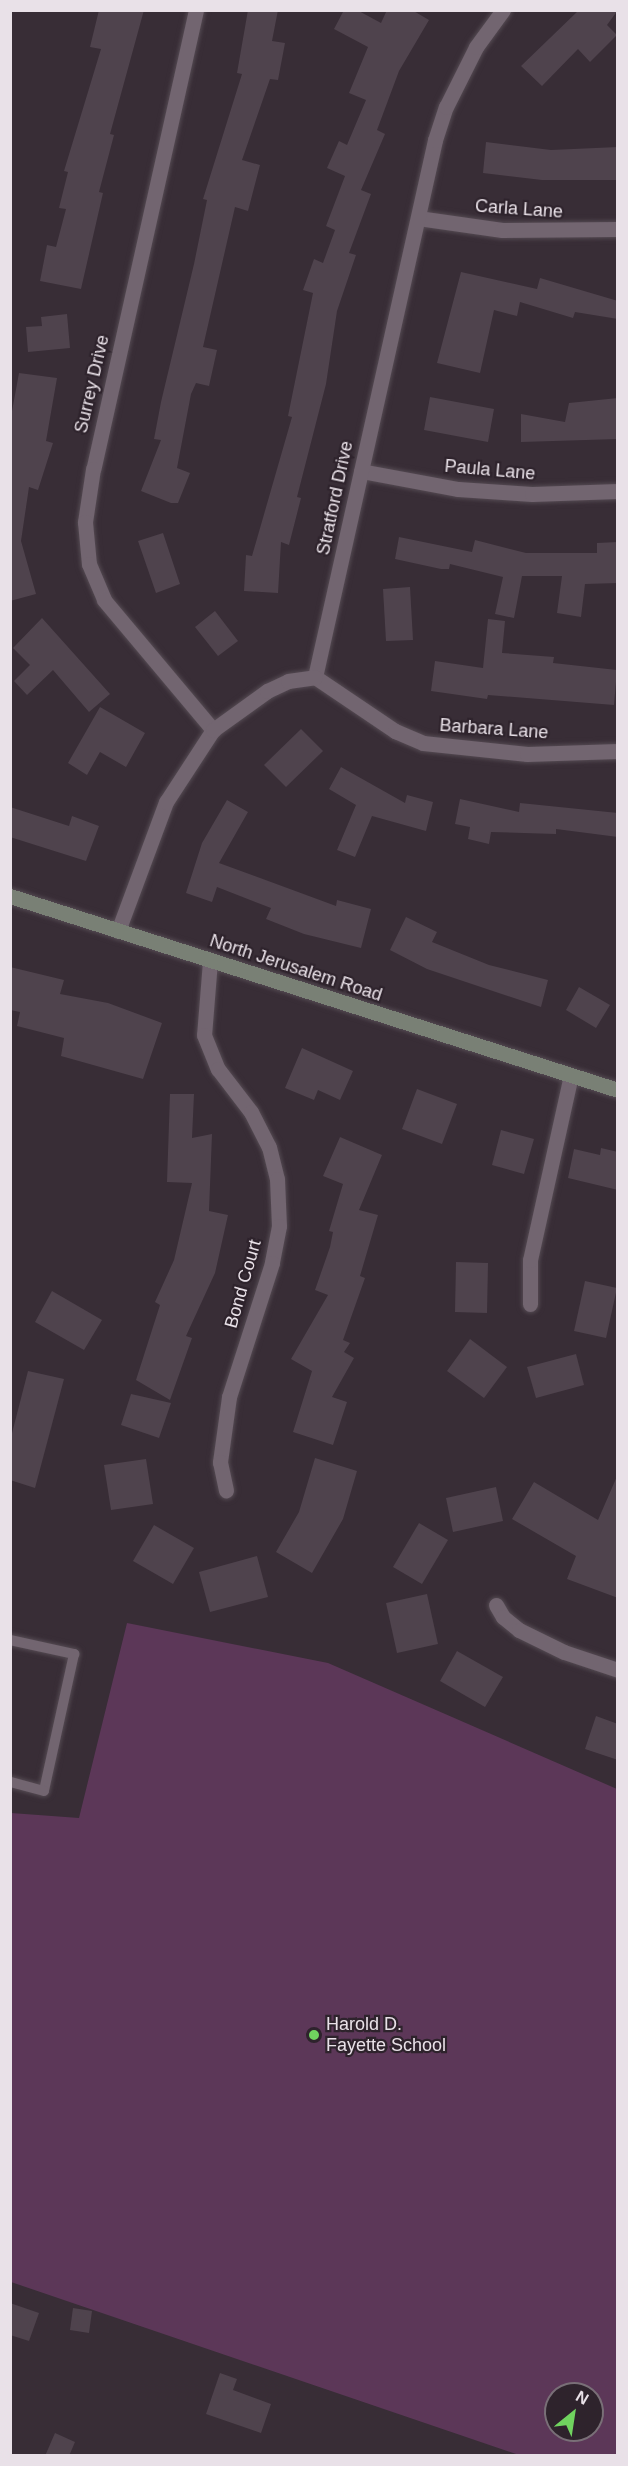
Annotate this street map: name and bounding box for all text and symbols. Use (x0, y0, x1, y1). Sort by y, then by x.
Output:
street label: Carla Lane (474, 195, 564, 223)
street label: Surrey Drive (70, 333, 114, 435)
street label: Stratford Drive (312, 439, 358, 557)
street label: Paula Lane (444, 455, 536, 485)
street label: Barbara Lane (439, 714, 549, 744)
street label: North Jerusalem Road (207, 930, 385, 1006)
street label: Bond Court (220, 1237, 266, 1331)
place label: Harold D. Fayette School (326, 2014, 446, 2056)
marker: Harold D. Fayette School (307, 2028, 321, 2042)
north arrow (544, 2382, 604, 2442)
text: N (573, 2387, 592, 2408)

